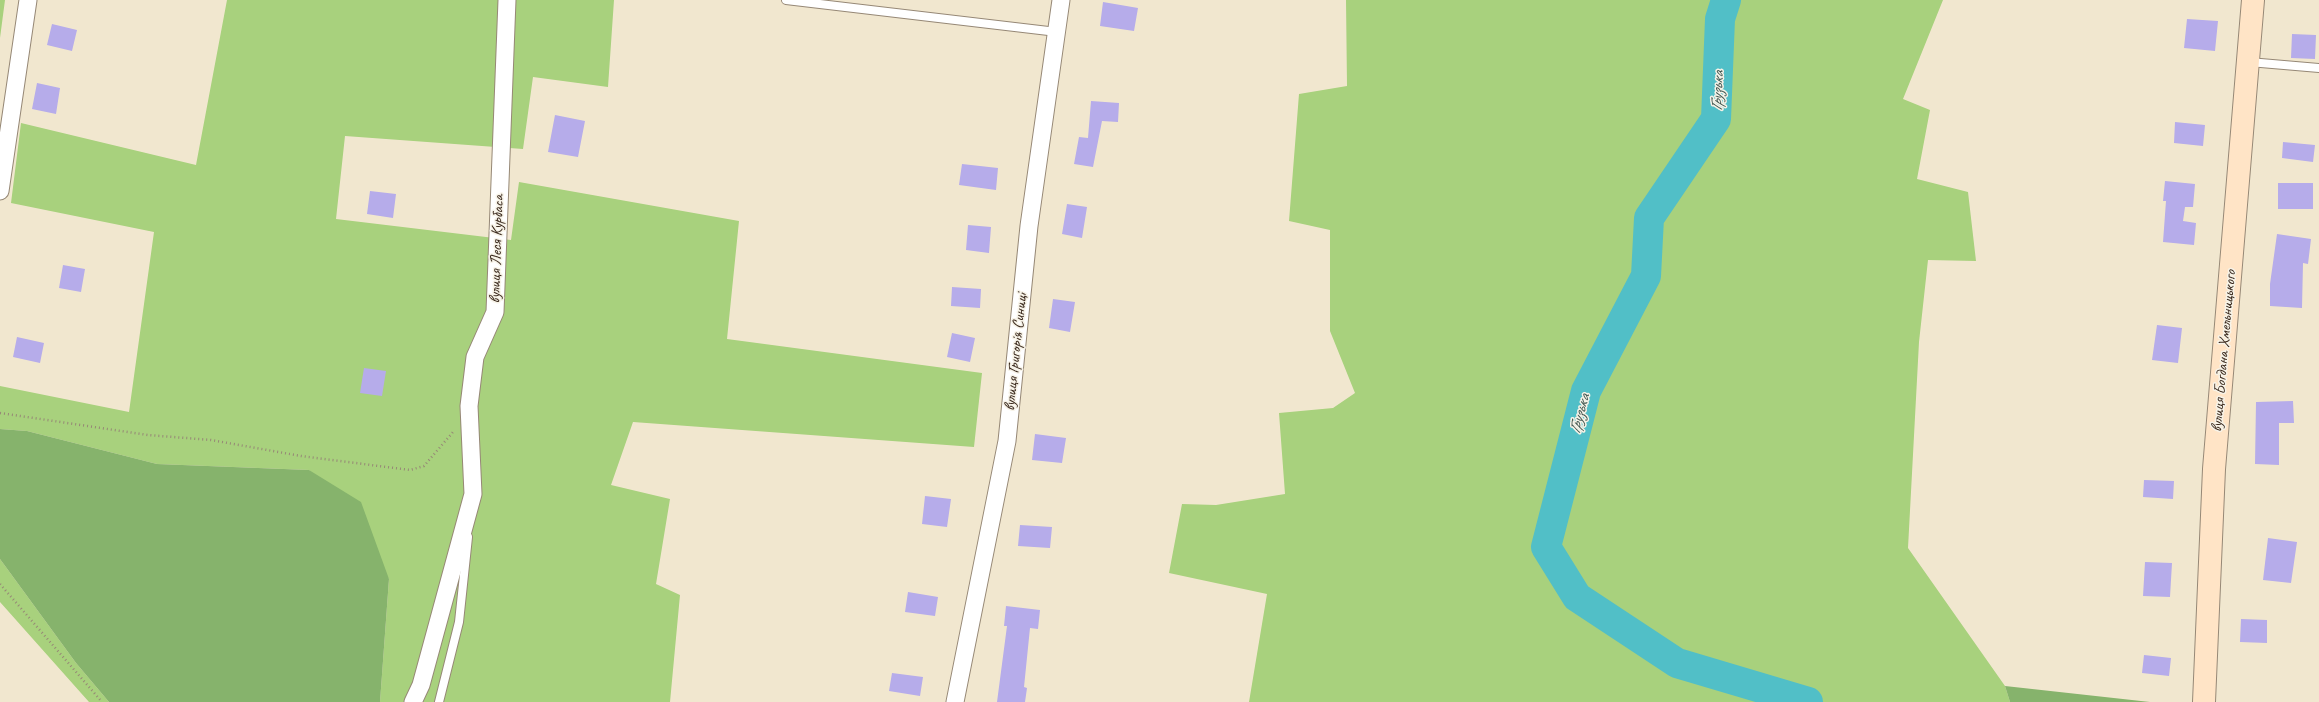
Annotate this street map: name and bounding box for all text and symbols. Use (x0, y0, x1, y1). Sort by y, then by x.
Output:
water label: Грузька (1707, 71, 1729, 111)
street label: вулиця Леся Курбаса (486, 194, 508, 304)
street label: вулиця Богдана Хмельницького (2207, 269, 2241, 433)
street label: вулиця Григорія Синиці (1000, 292, 1032, 412)
water label: Грузька (1565, 392, 1595, 436)

